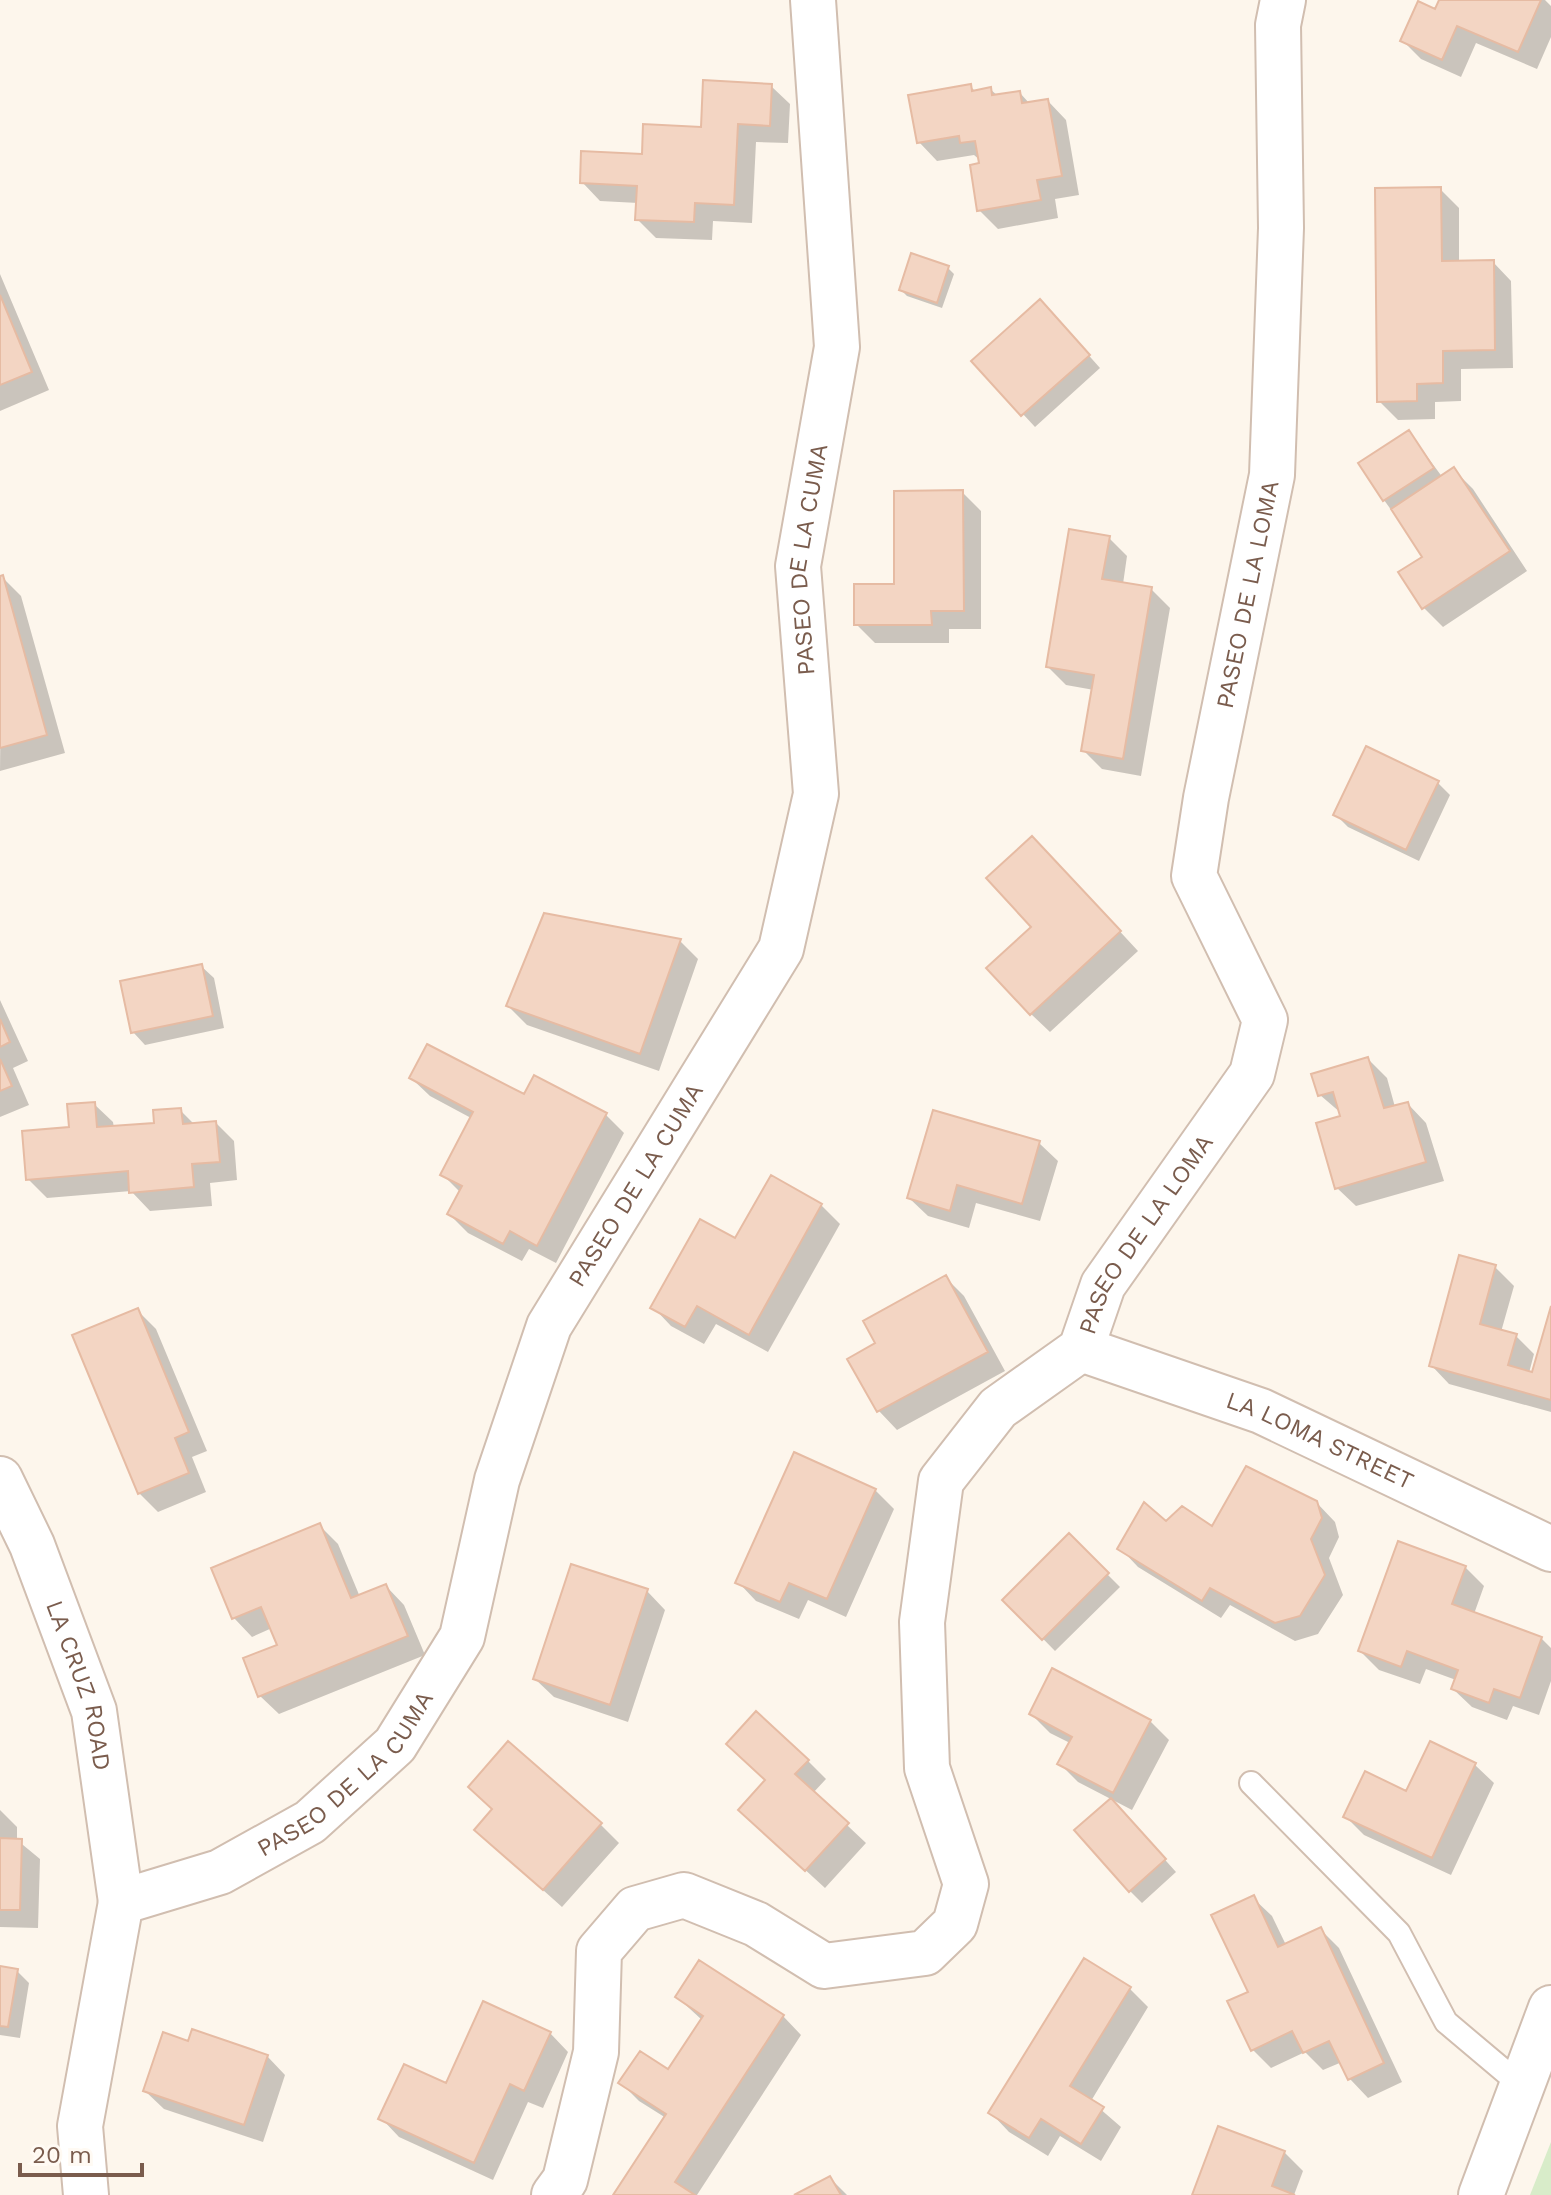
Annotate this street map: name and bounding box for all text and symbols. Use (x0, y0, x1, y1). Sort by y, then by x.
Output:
street label: PASEO DE LA CUMA (783, 441, 834, 676)
street label: PASEO DE LA LOMA (1211, 478, 1285, 711)
street label: PASEO DE LA CUMA (563, 1078, 709, 1292)
street label: PASEO DE LA LOMA (1073, 1129, 1219, 1338)
street label: LA LOMA STREET (1222, 1386, 1418, 1495)
street label: LA CRUZ ROAD (40, 1597, 116, 1772)
street label: PASEO DE LA CUMA (252, 1686, 439, 1863)
scale bar (20, 2127, 142, 2177)
text: 20 m (32, 2141, 92, 2169)

